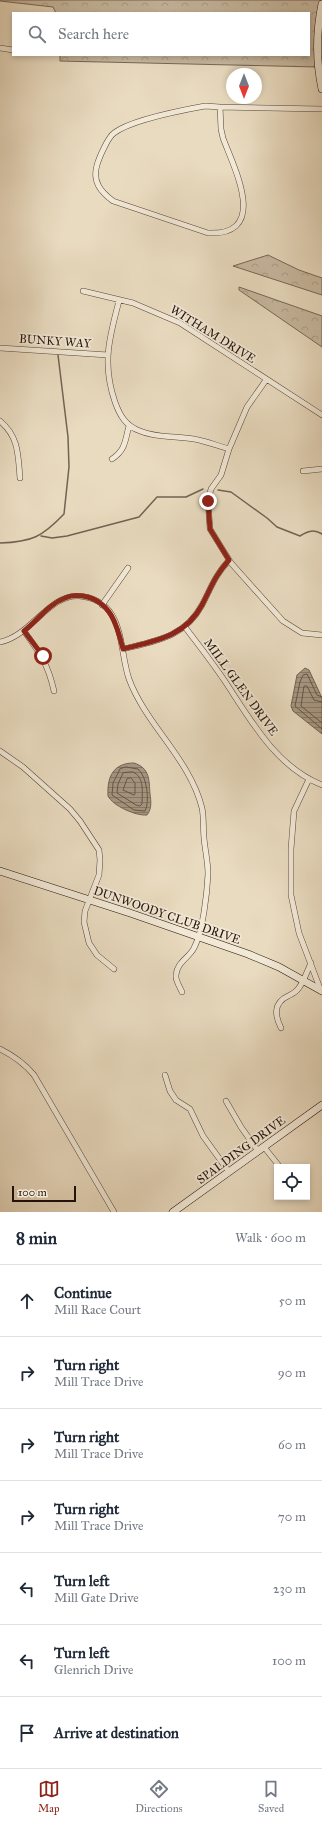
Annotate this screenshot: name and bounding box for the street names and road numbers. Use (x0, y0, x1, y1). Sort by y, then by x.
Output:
street label: WITHAM DRIVE (168, 302, 259, 366)
street label: BUNKY WAY (18, 331, 92, 351)
street label: MILL GLEN DRIVE (201, 636, 281, 739)
street label: DUNWOODY CLUB DRIVE (92, 883, 243, 947)
street label: SPALDING DRIVE (194, 1113, 288, 1187)

